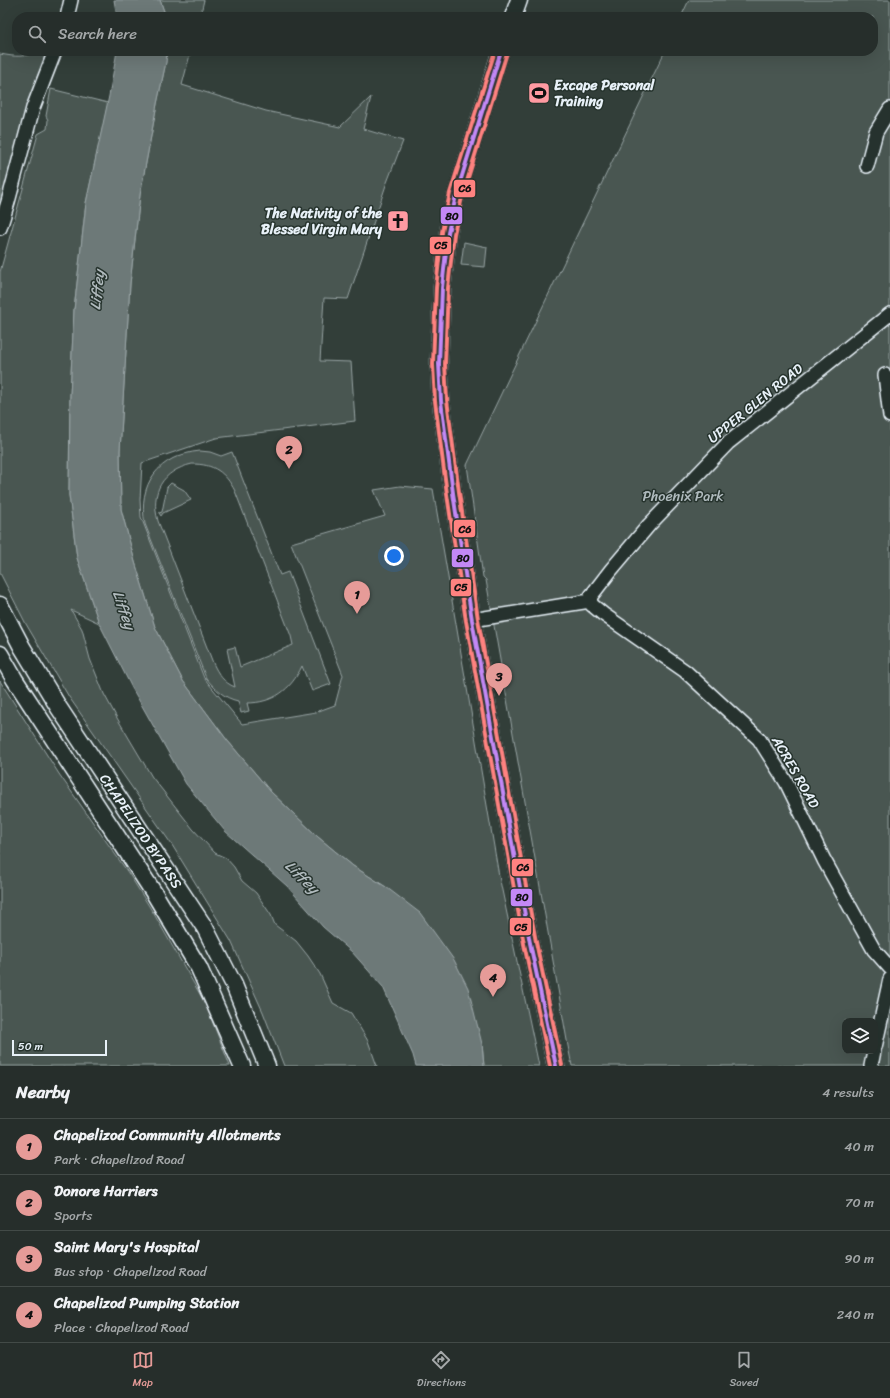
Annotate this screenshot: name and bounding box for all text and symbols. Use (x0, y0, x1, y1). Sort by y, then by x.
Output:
search box (12, 12, 878, 56)
text: Search here (58, 21, 137, 47)
icon: search (26, 23, 48, 45)
place label: Excape Personal Training (554, 73, 655, 114)
sports icon: Excape Personal Training (526, 80, 552, 106)
line badge: C6 (453, 179, 476, 198)
text: C6 (457, 179, 472, 198)
place label: The Nativity of the Blessed Virgin Mary (261, 201, 383, 242)
line badge: 80 (440, 206, 463, 225)
text: 80 (444, 207, 459, 226)
church icon: The Nativity of the Blessed Virgin Mary (385, 208, 411, 234)
line badge: C5 (429, 236, 452, 255)
text: C5 (433, 236, 448, 255)
water label: Liffey (82, 267, 112, 311)
street label: UPPER GLEN ROAD (702, 356, 809, 450)
pin: 2 (276, 436, 302, 469)
park label: Phoenix Park (642, 484, 724, 509)
line badge: C6 (453, 519, 476, 538)
text: C6 (457, 520, 472, 539)
your location (384, 546, 404, 566)
line badge: 80 (451, 548, 474, 568)
text: 80 (455, 549, 470, 568)
line badge: C5 (450, 578, 472, 597)
text: C5 (453, 578, 468, 597)
pin: 1 (344, 581, 370, 614)
water label: Liffey (105, 587, 143, 635)
pin: 3 (486, 663, 512, 696)
street label: ACRES ROAD (764, 730, 827, 814)
street label: CHAPELIZOD BYPASS (93, 768, 189, 894)
water label: Liffey (279, 854, 327, 902)
line badge: C6 (511, 858, 534, 877)
text: C6 (515, 858, 530, 877)
line badge: 80 (510, 888, 533, 907)
text: 80 (514, 888, 529, 907)
line badge: C5 (509, 917, 532, 936)
text: C5 (513, 918, 528, 937)
pin: 4 (480, 964, 506, 997)
map controls (842, 1018, 878, 1054)
button: layers (842, 1018, 878, 1054)
text: 50 m (18, 1037, 43, 1056)
scale bar (12, 1038, 107, 1057)
text: Nearby (16, 1077, 70, 1107)
text: 4 results (822, 1081, 874, 1104)
text: Chapelizod Community Allotments (54, 1122, 281, 1148)
text: 1 (26, 1135, 32, 1158)
text: 40 m (844, 1135, 874, 1158)
text: Park · Chapelizod Road (54, 1148, 184, 1171)
text: Donore Harriers (54, 1178, 158, 1204)
text: 2 (25, 1191, 33, 1214)
text: 70 m (845, 1191, 874, 1214)
text: Sports (54, 1204, 92, 1227)
text: Saint Mary's Hospital (54, 1234, 199, 1260)
text: 3 (25, 1247, 33, 1270)
text: 90 m (844, 1247, 874, 1270)
text: Bus stop · Chapelizod Road (54, 1260, 207, 1283)
text: Chapelizod Pumping Station (54, 1290, 239, 1316)
text: 4 (25, 1303, 33, 1326)
text: 240 m (837, 1303, 874, 1326)
text: Place · Chapelizod Road (54, 1316, 189, 1339)
tab: Map (132, 1349, 154, 1392)
tab: Directions (417, 1349, 466, 1392)
tab: Saved (729, 1349, 758, 1392)

